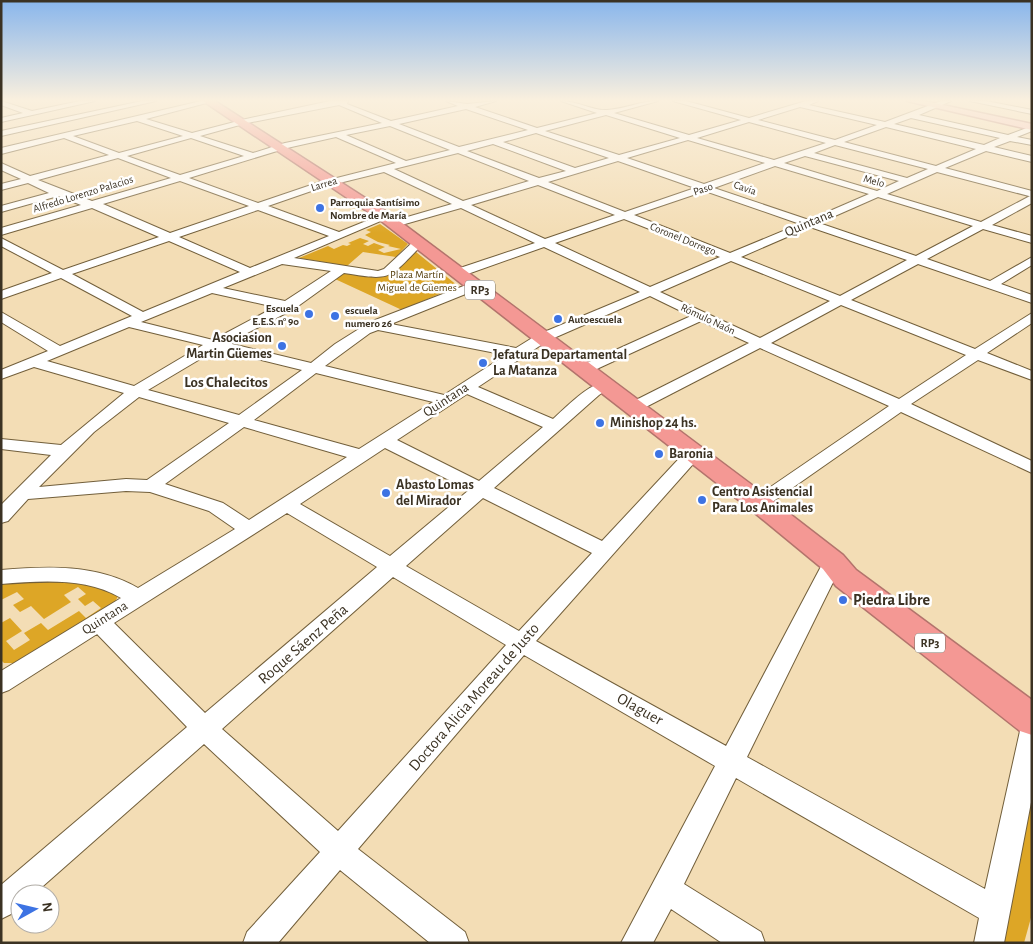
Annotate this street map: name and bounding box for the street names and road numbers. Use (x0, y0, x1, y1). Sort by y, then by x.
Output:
street label: Melo (862, 173, 886, 189)
street label: Alfredo Lorenzo Palacios (32, 174, 134, 214)
street label: Larrea (310, 175, 338, 193)
street label: Cavia (732, 179, 758, 197)
street label: Paso (692, 181, 714, 197)
street label: Quintana (783, 206, 836, 239)
street label: Coronel Dorrego (648, 221, 718, 257)
road number: RP3 (465, 280, 495, 300)
street label: Rómulo Naón (679, 302, 737, 336)
street label: Quintana (421, 380, 472, 420)
street label: Quintana (80, 598, 131, 637)
street label: Roque Sáenz Peña (255, 601, 351, 687)
street label: Doctora Alicia Moreau de Justo (406, 620, 542, 774)
road number: RP3 (915, 634, 945, 652)
street label: Olaguer (614, 690, 666, 729)

